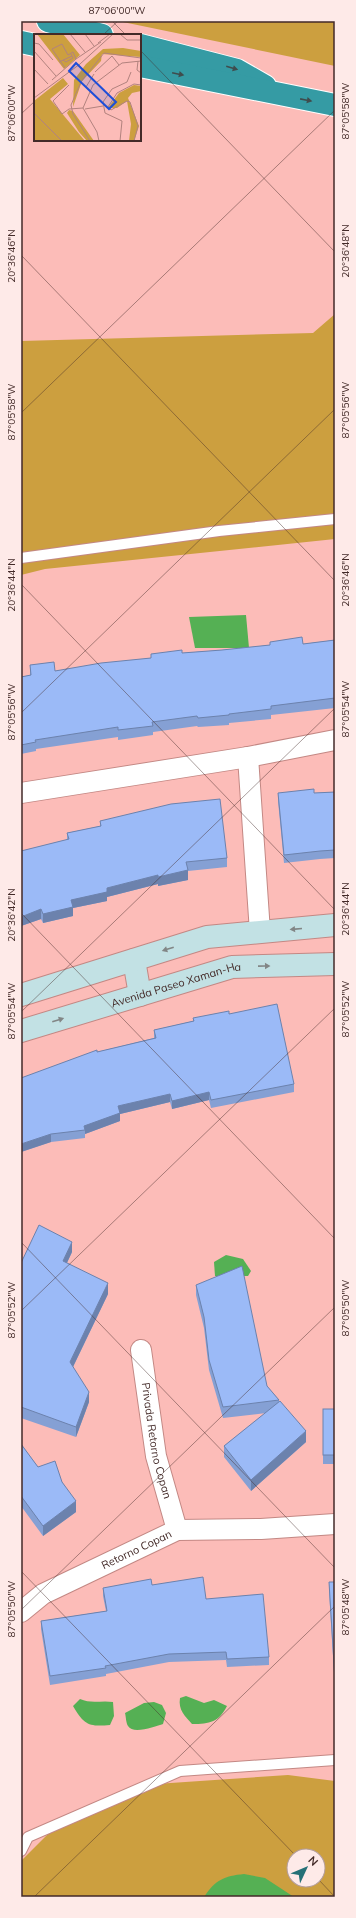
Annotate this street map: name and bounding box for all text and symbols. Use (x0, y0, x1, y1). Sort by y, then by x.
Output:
text: 87°06'00"W (89, 4, 145, 17)
inset map (34, 34, 141, 141)
one-way arrow (226, 65, 238, 71)
one-way arrow (172, 72, 184, 78)
text: 87°05'58"W (339, 83, 352, 139)
text: 87°06'00"W (5, 85, 18, 141)
one-way arrow (300, 97, 312, 103)
text: 20°36'48"N (339, 224, 352, 278)
text: 20°36'46"N (5, 229, 18, 283)
text: 87°05'56"W (339, 382, 352, 438)
text: 87°05'58"W (5, 384, 18, 440)
text: 20°36'46"N (339, 553, 352, 607)
text: 20°36'44"N (5, 558, 18, 612)
text: 87°05'54"W (339, 681, 352, 737)
text: 87°05'56"W (5, 684, 18, 740)
text: 20°36'44"N (339, 882, 352, 936)
text: 20°36'42"N (5, 888, 18, 942)
one-way arrow (290, 925, 302, 932)
one-way arrow (162, 946, 174, 952)
street label: Avenida Paseo Xaman-Ha (109, 960, 241, 1010)
one-way arrow (258, 963, 271, 969)
text: 87°05'52"W (339, 981, 352, 1037)
text: 87°05'54"W (5, 983, 18, 1039)
one-way arrow (53, 1017, 65, 1023)
text: 87°05'50"W (339, 1280, 352, 1336)
text: 87°05'52"W (5, 1282, 18, 1338)
street label: Privada Retorno Copan (139, 1382, 175, 1500)
street label: Retorno Copan (99, 1527, 174, 1572)
text: 87°05'48"W (339, 1579, 352, 1635)
text: 87°05'50"W (5, 1581, 18, 1637)
north arrow (286, 1848, 326, 1888)
text: N (305, 1853, 321, 1869)

